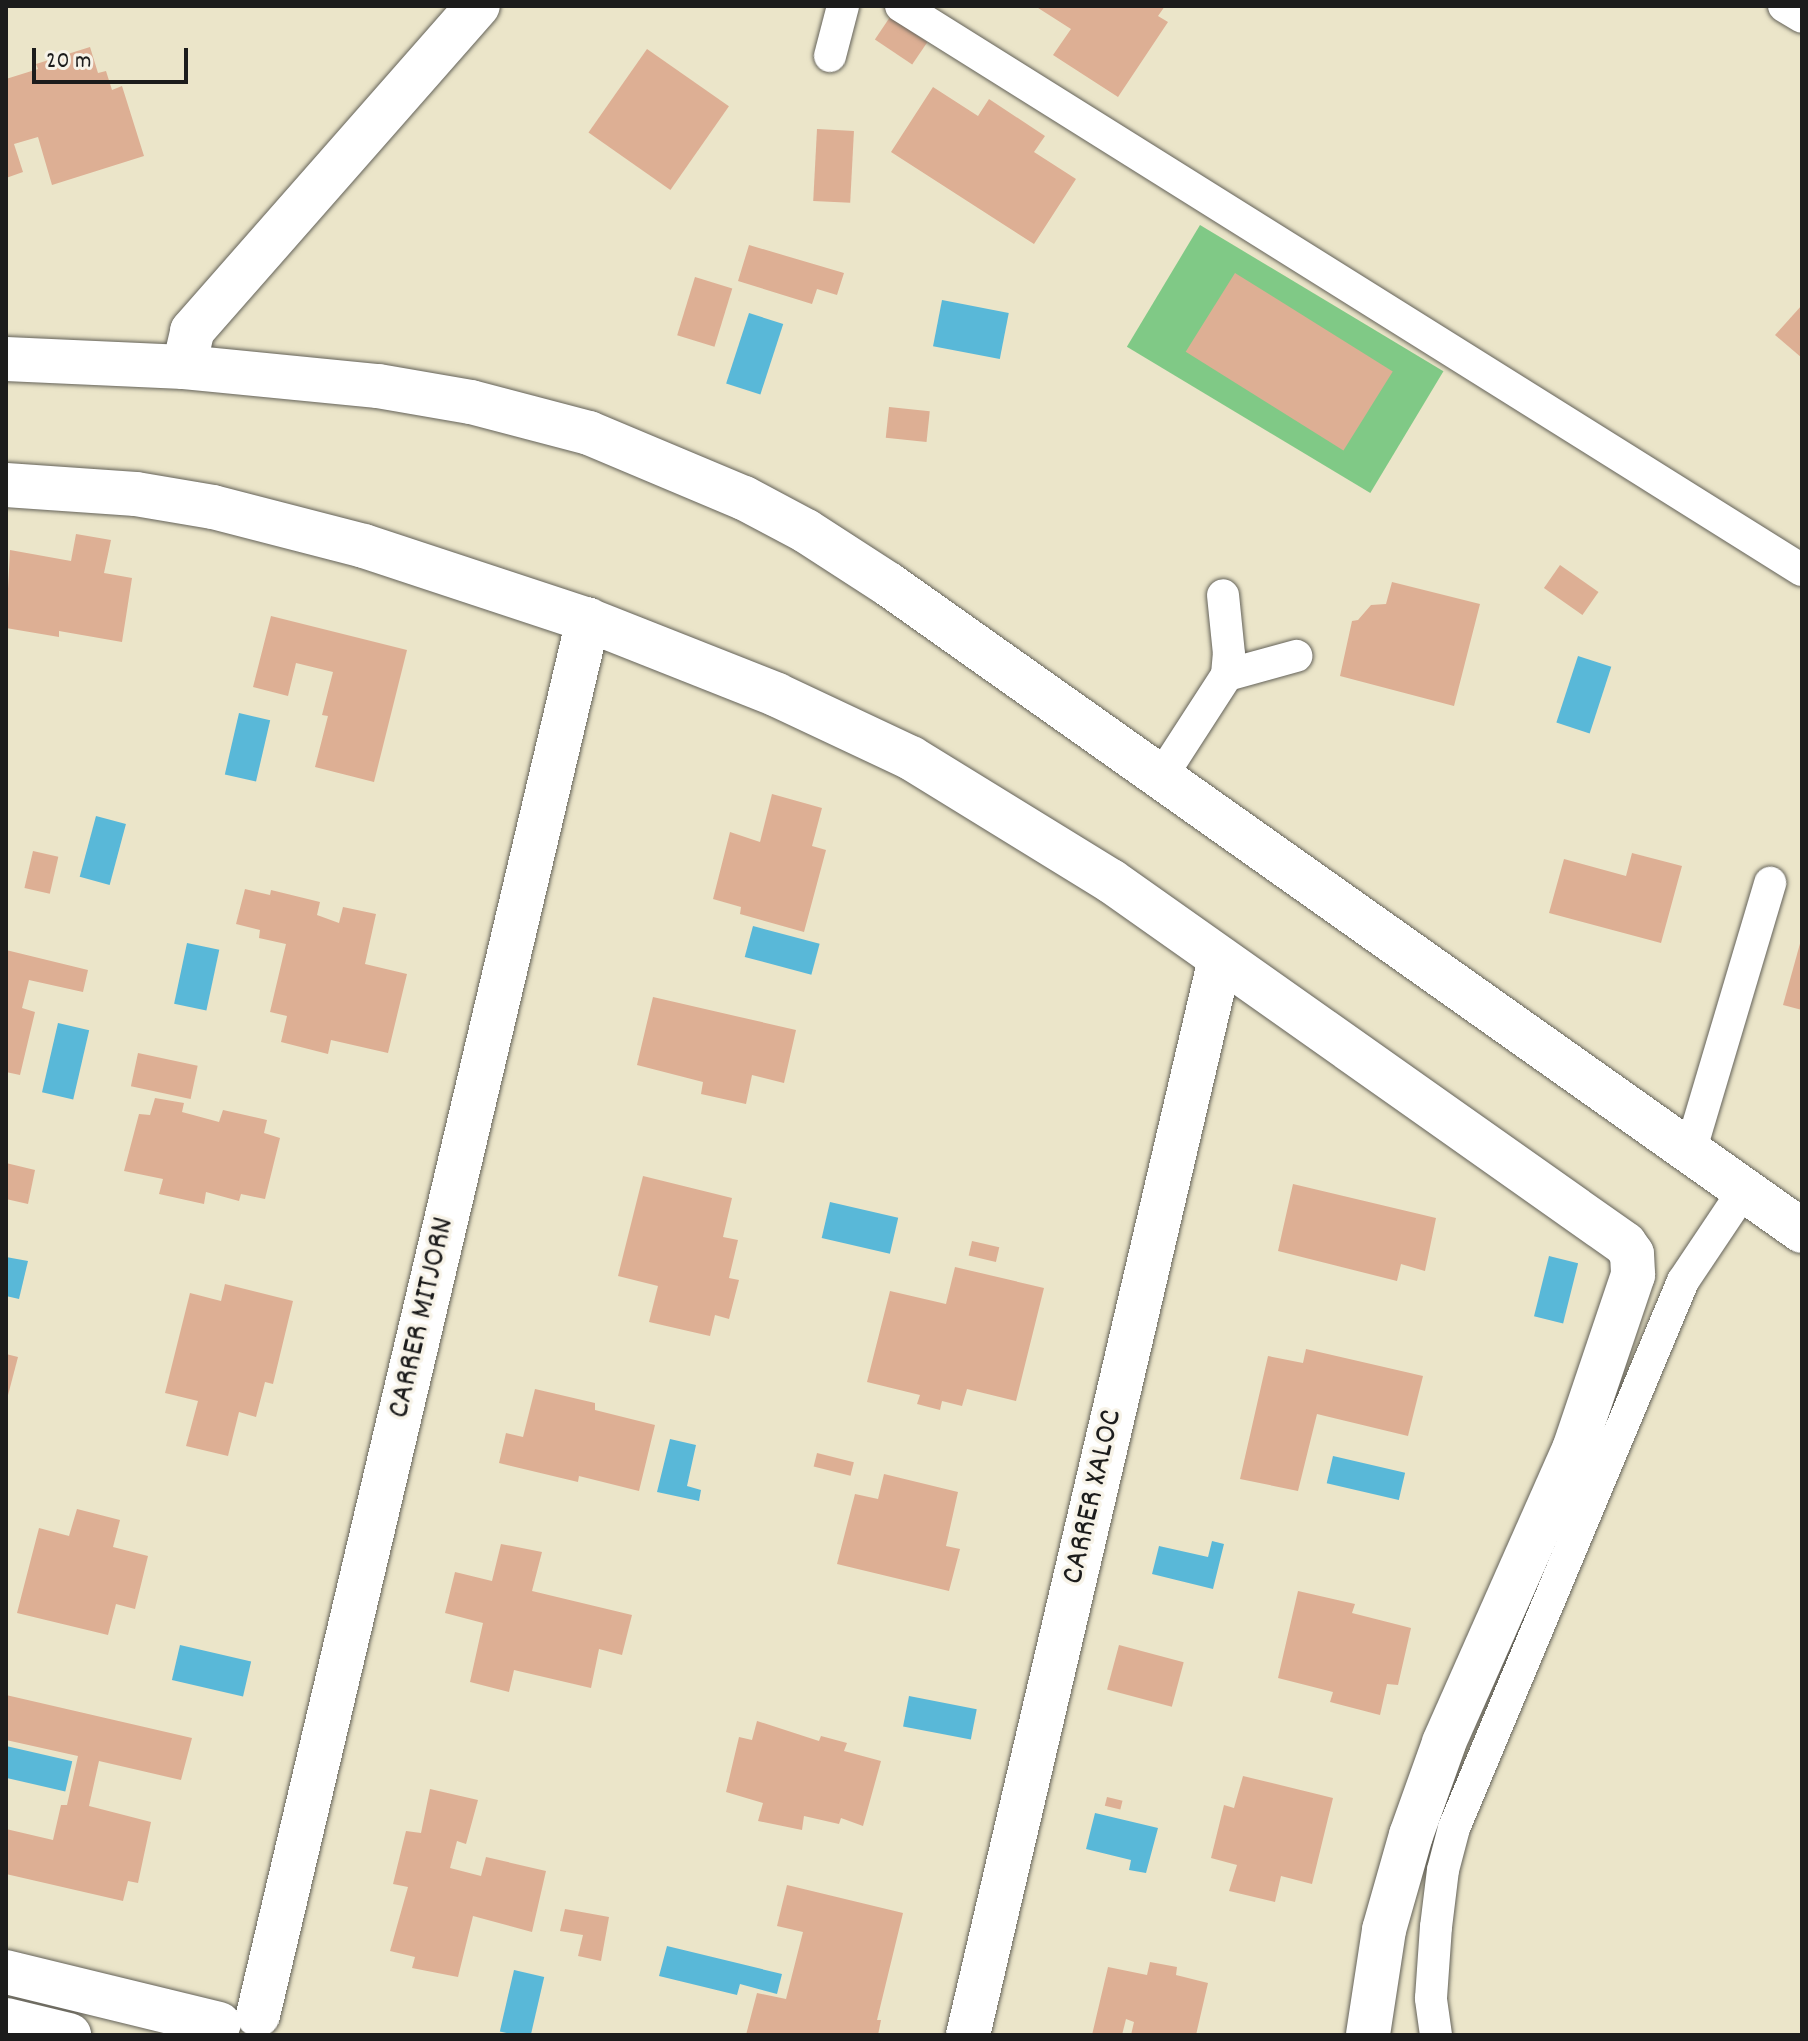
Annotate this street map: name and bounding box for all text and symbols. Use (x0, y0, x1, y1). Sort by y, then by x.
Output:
scale bar (36, 32, 192, 82)
text: 20 m (46, 45, 92, 79)
street label: CARRER MITJORN (381, 1214, 465, 1422)
street label: CARRER XALOC (1055, 1406, 1133, 1588)

